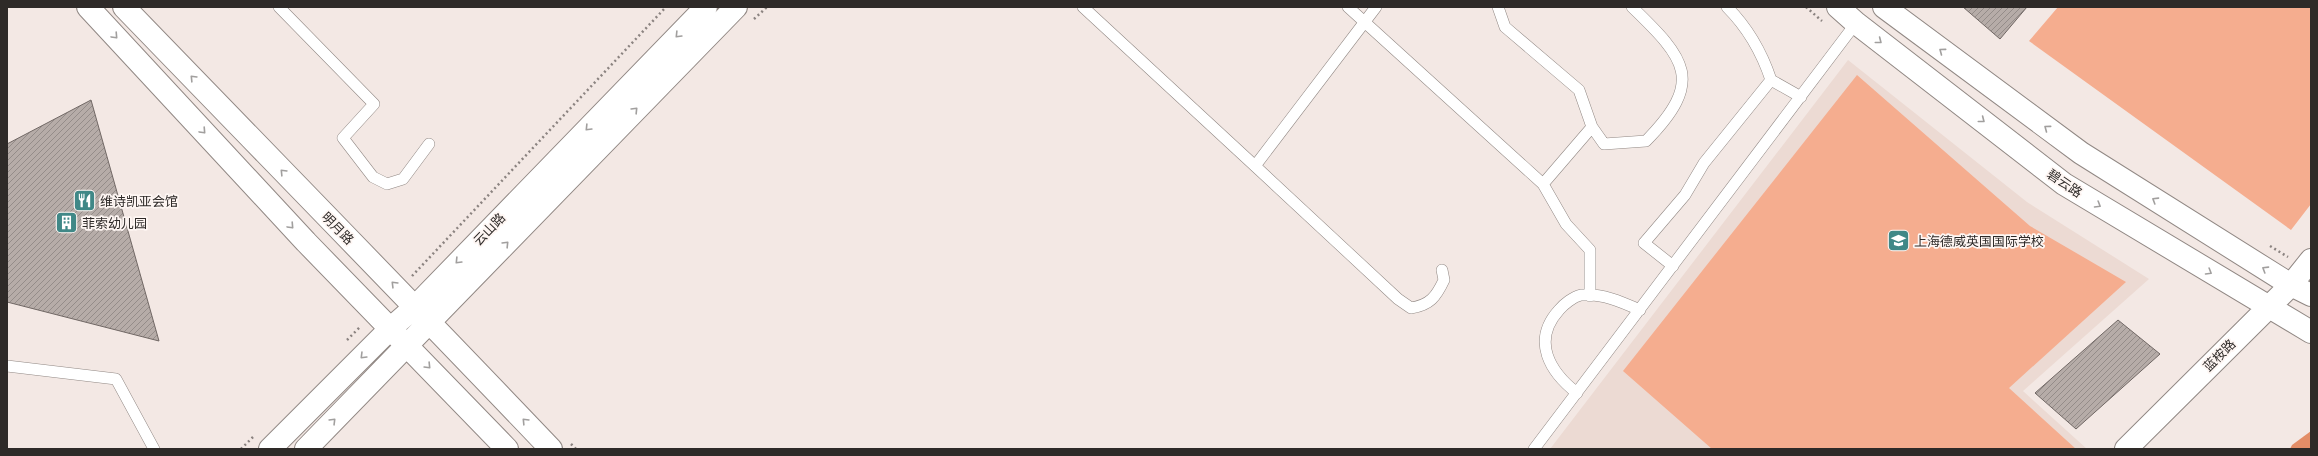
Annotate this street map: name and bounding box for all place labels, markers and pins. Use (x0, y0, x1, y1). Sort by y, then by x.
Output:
restaurant icon: 维诗凯亚会馆 (72, 188, 98, 214)
place label: 维诗凯亚会馆 (100, 193, 178, 210)
building icon: 菲索幼儿园 (53, 210, 79, 236)
place label: 菲索幼儿园 (82, 215, 147, 232)
school or university icon: 上海德威英国国际学校 (1886, 228, 1912, 254)
place label: 上海德威英国国际学校 (1914, 233, 2044, 250)

